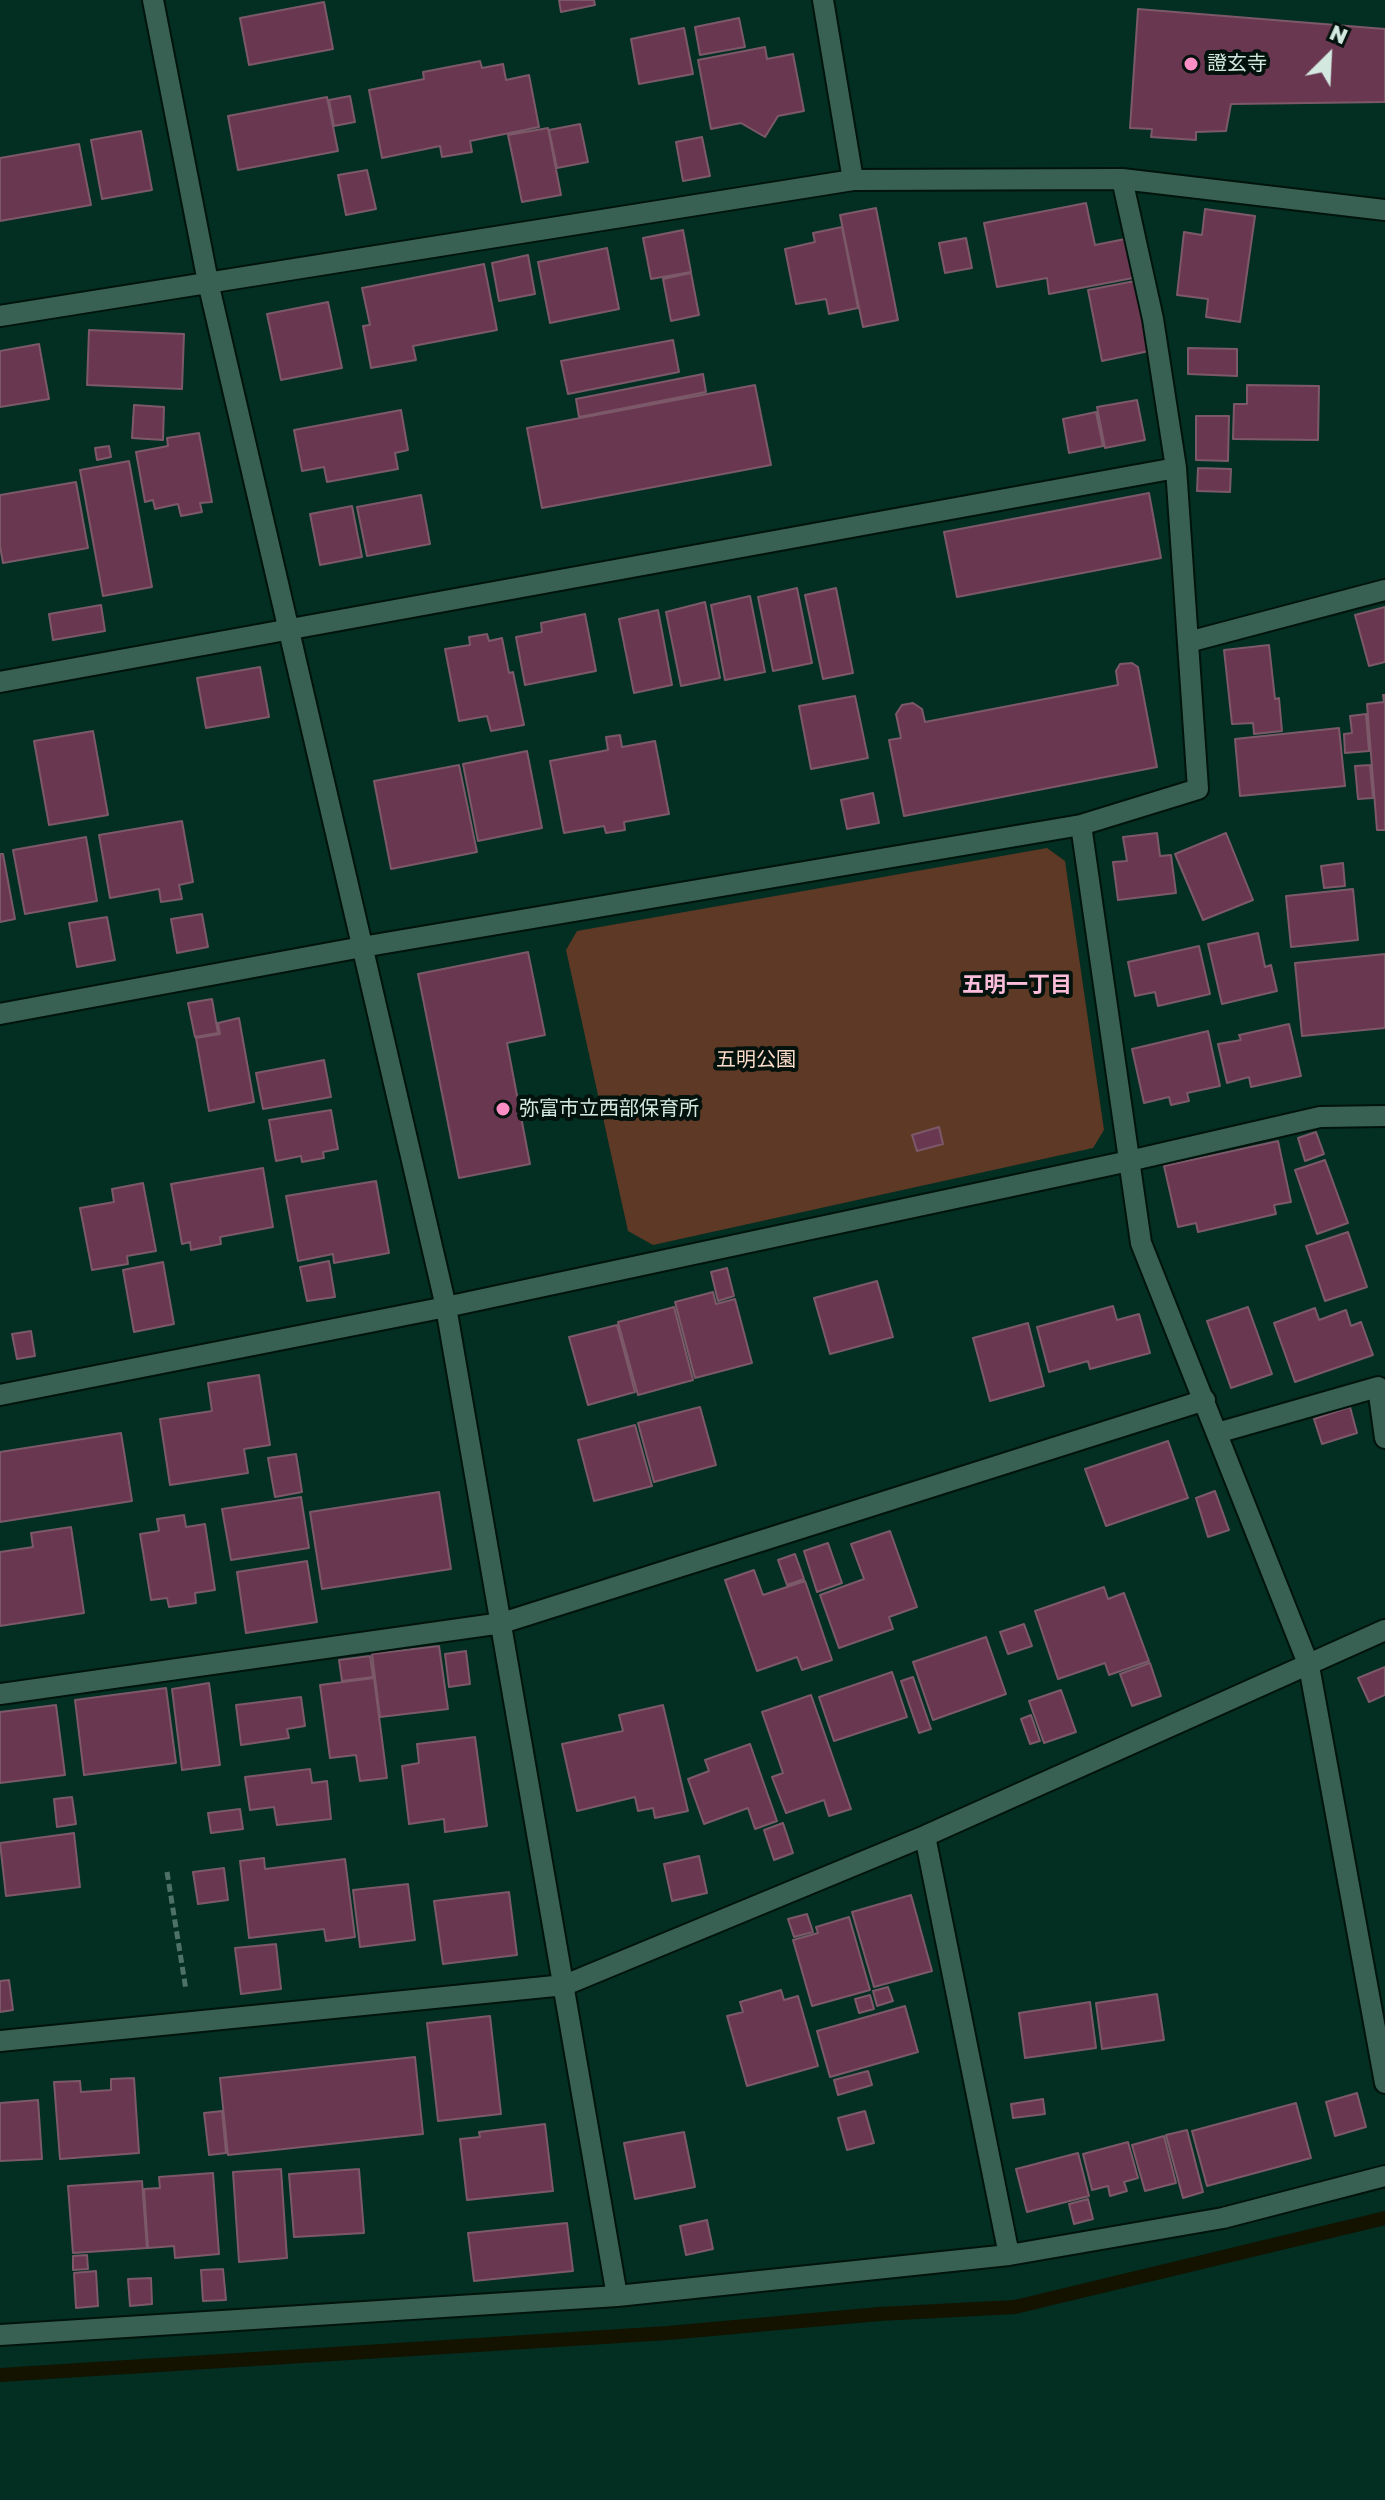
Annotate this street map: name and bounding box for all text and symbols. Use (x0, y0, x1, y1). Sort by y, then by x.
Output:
north arrow (1289, 16, 1369, 96)
text: N (1326, 18, 1352, 49)
place label: 證玄寺 (1207, 52, 1267, 76)
marker: 證玄寺 (1182, 55, 1200, 73)
district label: 五明一丁目 (962, 972, 1072, 998)
park label: 五明公園 (716, 1048, 796, 1072)
place label: 弥富市立西部保育所 (519, 1097, 699, 1121)
marker: 弥富市立西部保育所 (494, 1100, 512, 1118)

